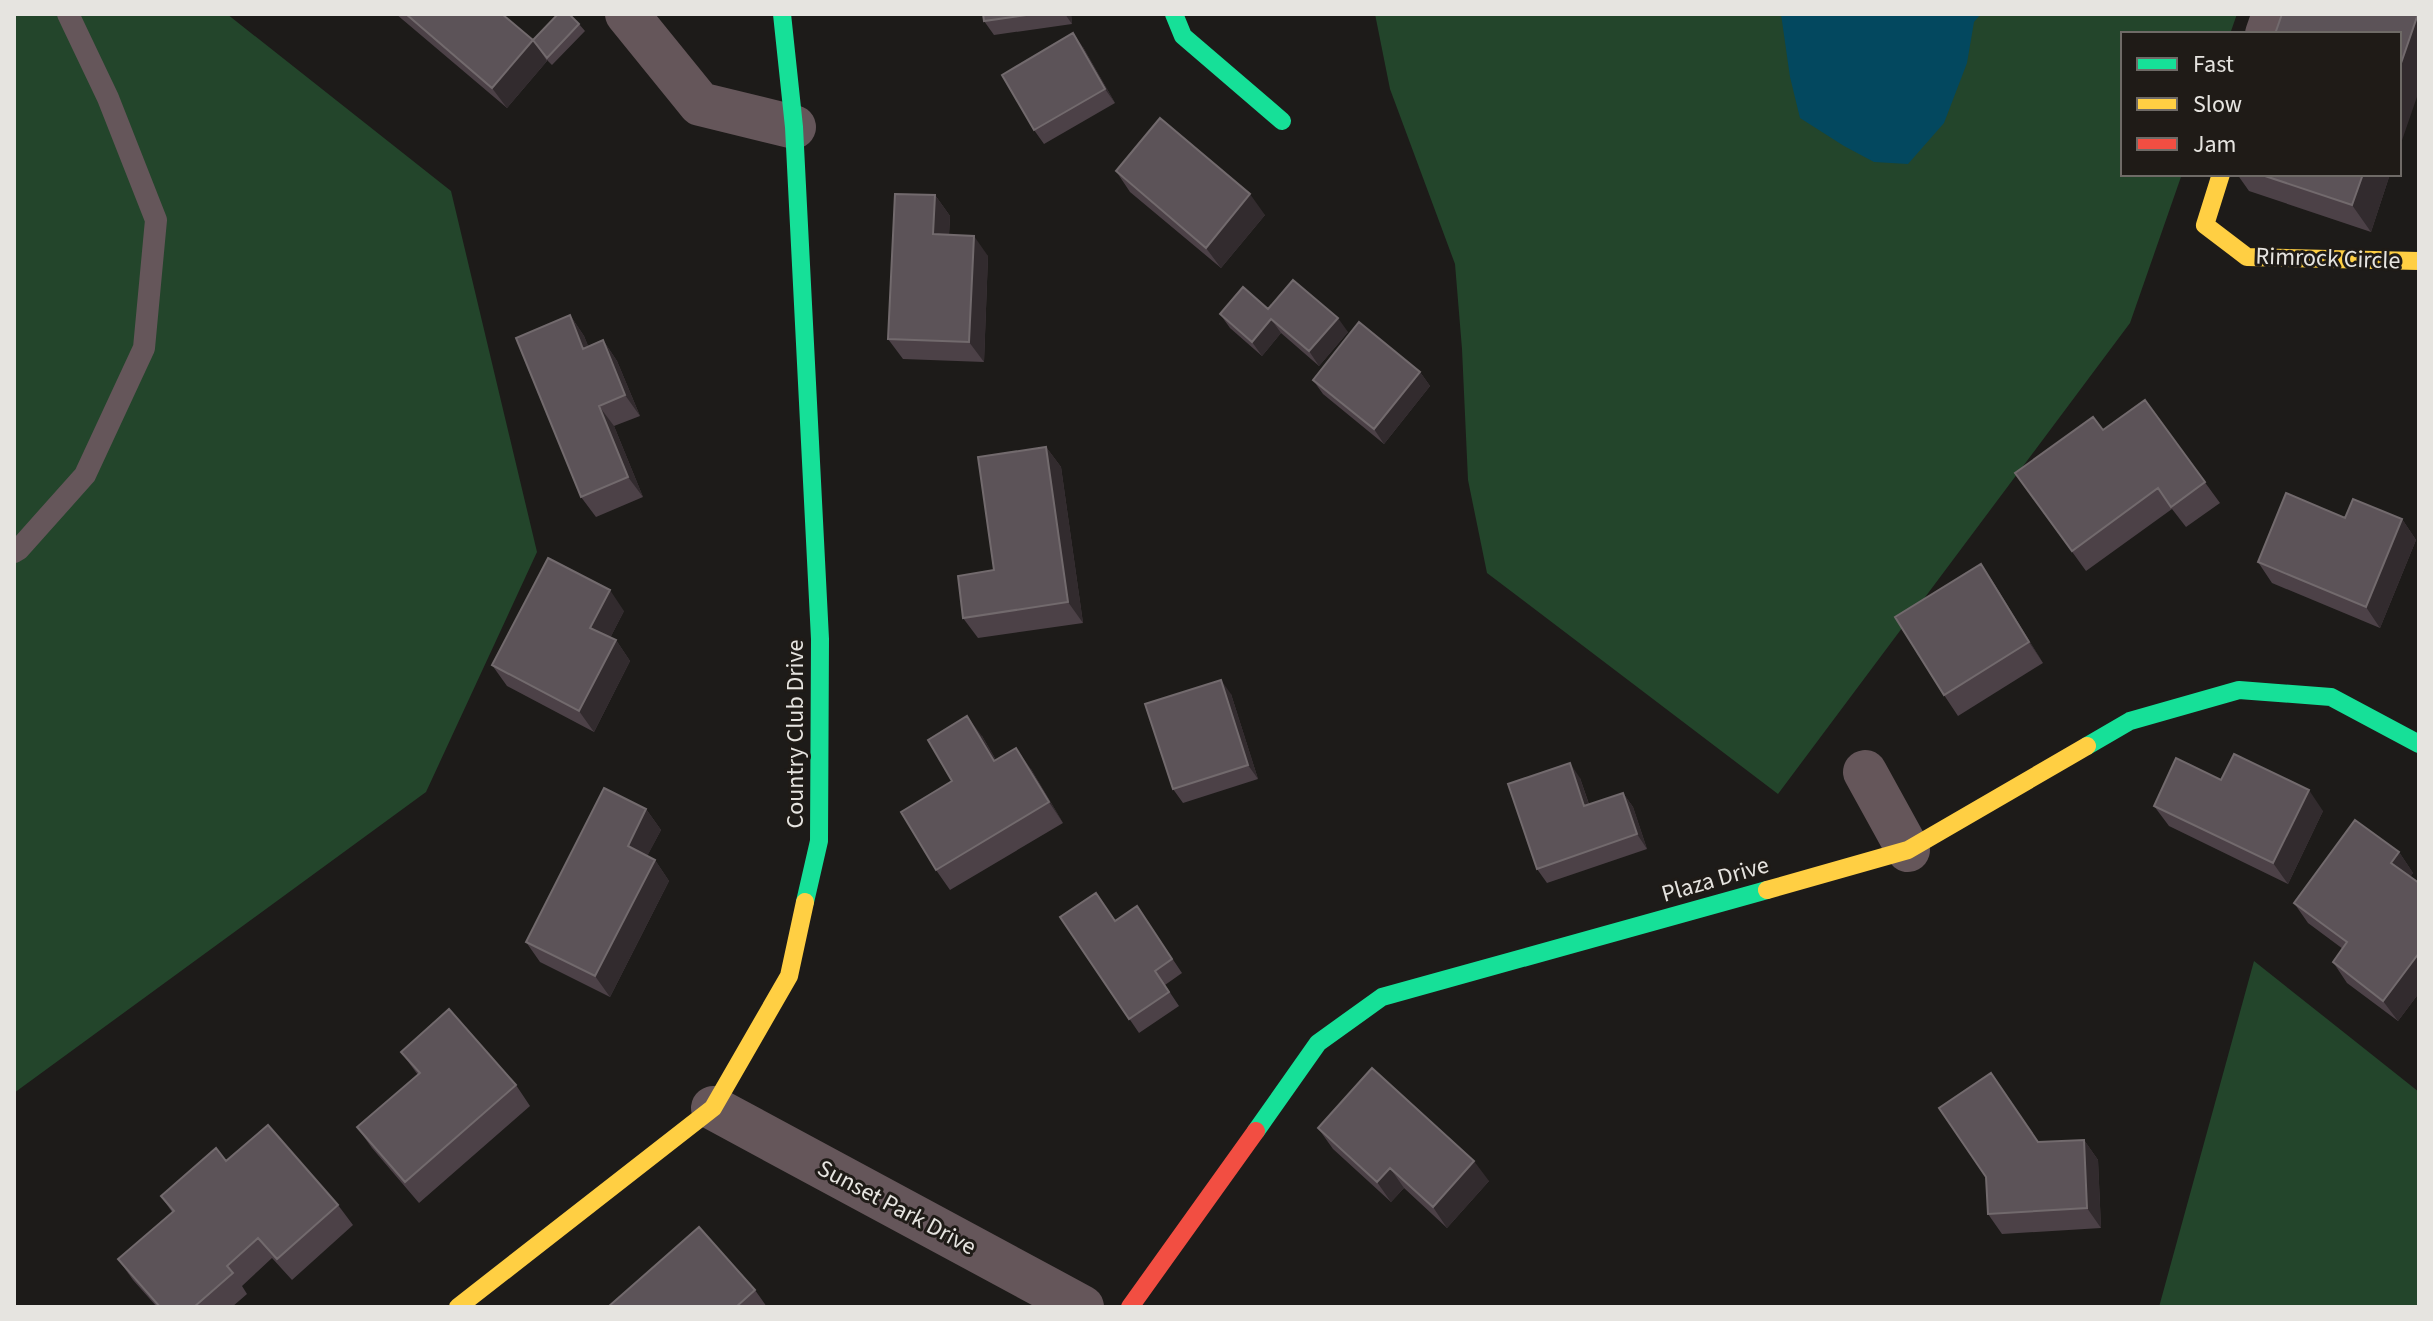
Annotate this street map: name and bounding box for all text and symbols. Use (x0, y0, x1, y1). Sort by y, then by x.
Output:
legend (2121, 32, 2401, 176)
text: Fast (2193, 47, 2234, 82)
text: Slow (2193, 87, 2242, 122)
text: Jam (2193, 127, 2237, 162)
street label: Rimrock Circle (2255, 238, 2401, 279)
street label: Country Club Drive (778, 640, 813, 828)
street label: Plaza Drive (1657, 847, 1773, 912)
street label: Sunset Park Drive (811, 1151, 982, 1264)

